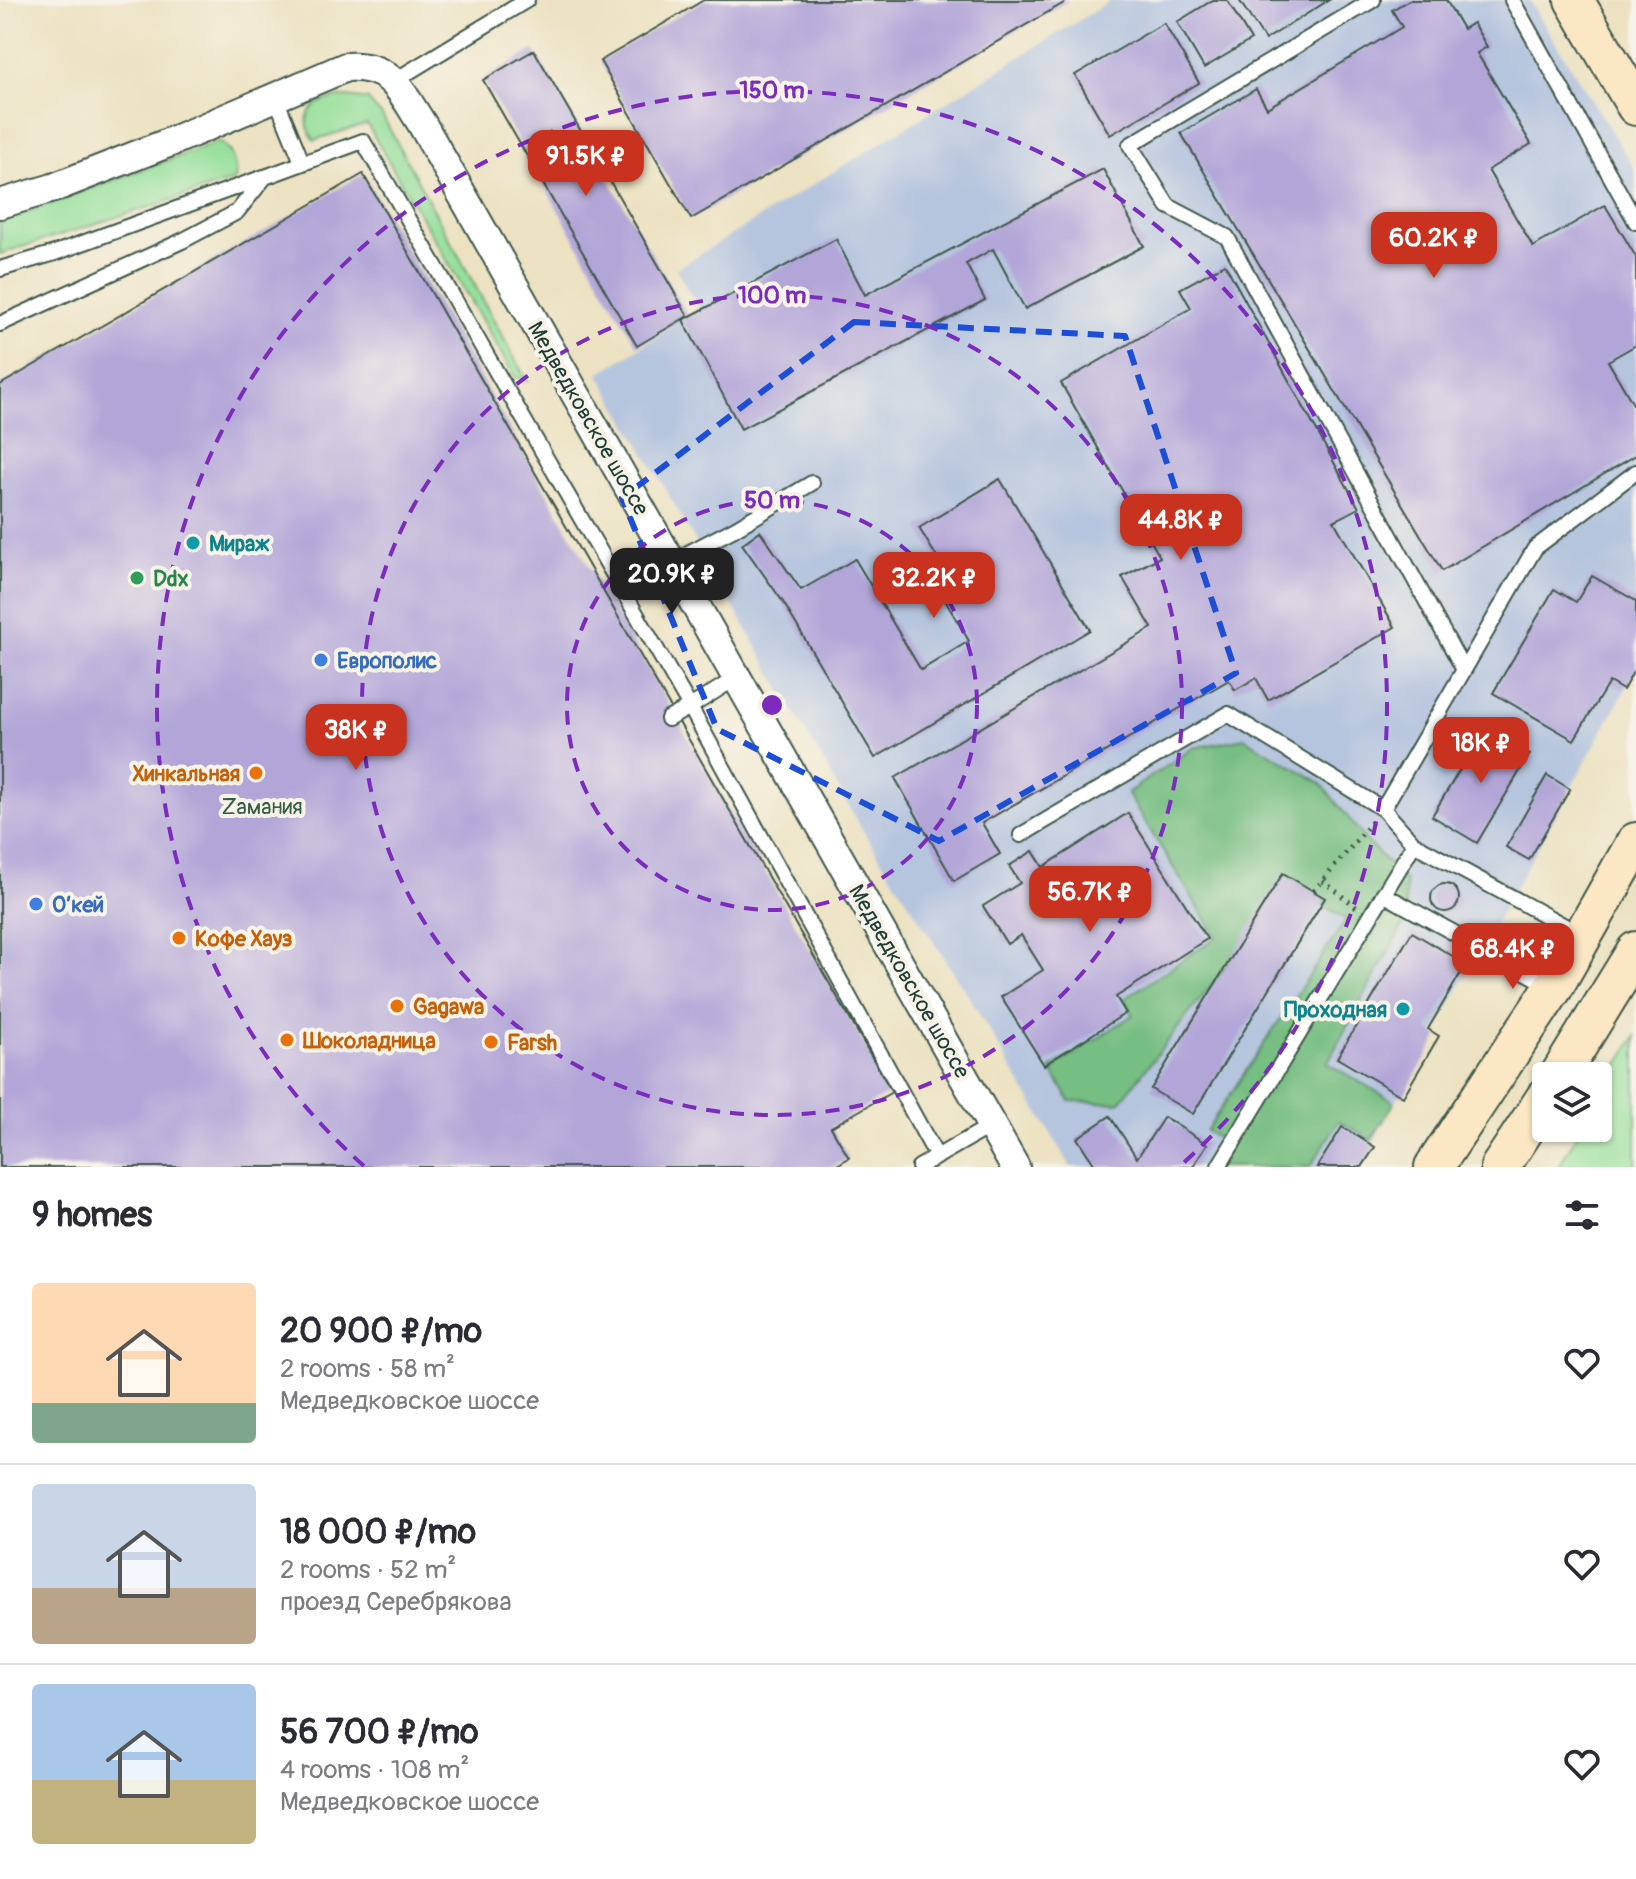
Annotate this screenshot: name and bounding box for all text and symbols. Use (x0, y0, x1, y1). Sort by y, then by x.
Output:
text: 150 m (739, 76, 805, 105)
pin: 91.5K ₽ (512, 130, 660, 198)
text: 91.5K ₽ (546, 140, 626, 172)
pin: 60.2K ₽ (1360, 212, 1508, 280)
text: 60.2K ₽ (1389, 222, 1479, 254)
text: 100 m (738, 281, 806, 310)
street label: Медведковское шоссе (521, 317, 655, 521)
text: 50 m (744, 486, 800, 515)
pin: 44.8K ₽ (1107, 494, 1255, 562)
text: 44.8K ₽ (1138, 504, 1224, 536)
place label: Мираж (209, 530, 270, 558)
marker: Мираж (184, 534, 202, 552)
pin: 20.9K ₽ (598, 548, 746, 616)
pin: 32.2K ₽ (860, 552, 1008, 620)
text: 20.9K ₽ (628, 558, 716, 590)
text: 32.2K ₽ (891, 562, 977, 594)
place label: Ddx (153, 565, 189, 593)
marker: Ddx (128, 569, 146, 587)
place label: Европолис (337, 647, 437, 675)
marker: Европолис (312, 651, 330, 669)
centre of rings (758, 691, 786, 719)
pin: 38K ₽ (300, 704, 412, 772)
text: 38K ₽ (324, 714, 388, 746)
pin: 18K ₽ (1425, 717, 1537, 785)
text: 18K ₽ (1451, 727, 1511, 759)
place label: Хинкальная (133, 760, 240, 788)
marker: Хинкальная (247, 764, 265, 782)
park label: Zамания (221, 793, 303, 821)
pin: 56.7K ₽ (1016, 866, 1164, 934)
text: 56.7K ₽ (1047, 876, 1133, 908)
street label: Медведковское шоссе (842, 880, 976, 1084)
place label: О’кей (52, 891, 104, 919)
marker: О’кей (27, 895, 45, 913)
pin: 68.4K ₽ (1439, 923, 1587, 991)
place label: Кофе Хауз (195, 925, 293, 953)
marker: Кофе Хауз (170, 929, 188, 947)
text: 68.4K ₽ (1470, 933, 1556, 965)
place label: Gagawa (413, 993, 484, 1021)
place label: Проходная (1284, 996, 1387, 1024)
marker: Gagawa (388, 997, 406, 1015)
marker: Проходная (1394, 1000, 1412, 1018)
place label: Шоколадница (302, 1027, 436, 1055)
place label: Farsh (507, 1029, 557, 1057)
marker: Шоколадница (278, 1031, 296, 1049)
marker: Farsh (482, 1033, 500, 1051)
map controls (1532, 1062, 1612, 1142)
button: layers (1532, 1062, 1612, 1142)
icon: filters (1560, 1193, 1604, 1237)
text: 9 homes (32, 1194, 152, 1237)
text: 20 900 ₽/mo (280, 1310, 482, 1353)
icon: home (96, 1315, 192, 1411)
icon: heart (1560, 1341, 1604, 1385)
text: 2 rooms · 58 m² (280, 1353, 455, 1385)
text: Медведковское шоссе (280, 1385, 539, 1417)
text: 18 000 ₽/mo (280, 1511, 476, 1554)
icon: home (96, 1516, 192, 1612)
icon: heart (1560, 1542, 1604, 1586)
text: 2 rooms · 52 m² (280, 1554, 456, 1586)
text: проезд Серебрякова (280, 1586, 512, 1618)
text: 56 700 ₽/mo (280, 1711, 478, 1754)
icon: home (96, 1716, 192, 1812)
icon: heart (1560, 1742, 1604, 1786)
text: 4 rooms · 108 m² (280, 1754, 469, 1786)
text: Медведковское шоссе (280, 1786, 539, 1818)

